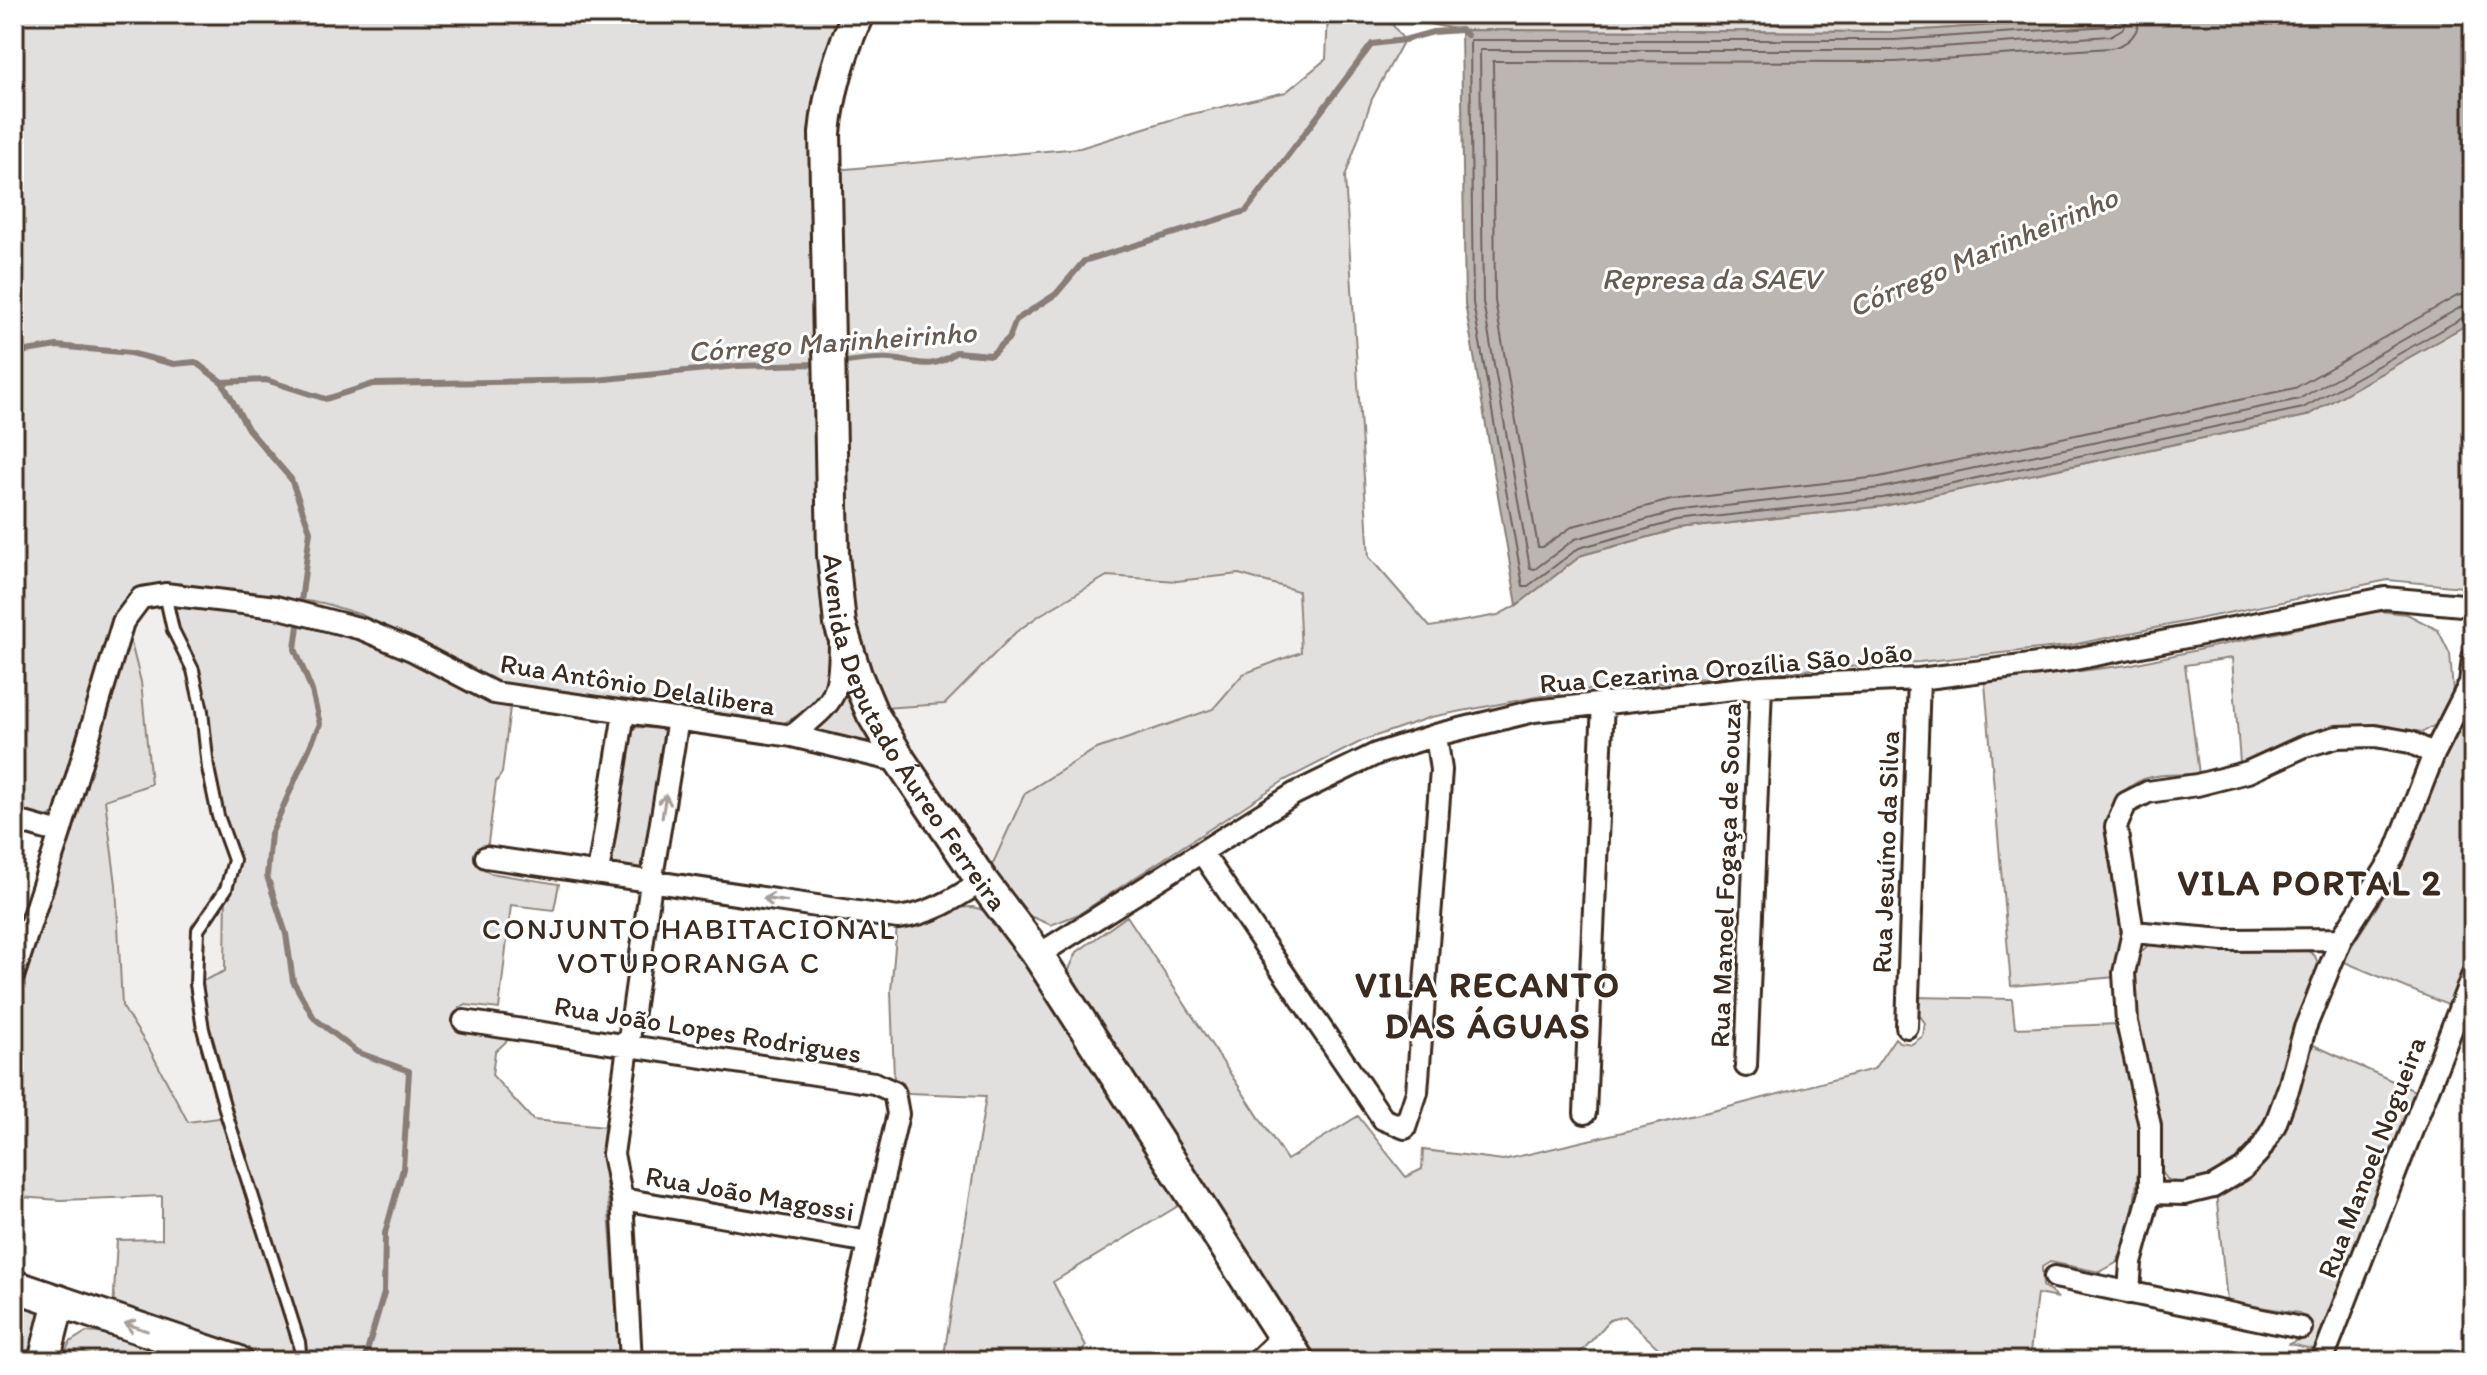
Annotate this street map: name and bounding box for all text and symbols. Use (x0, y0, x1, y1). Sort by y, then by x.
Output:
water label: Córrego Marinheirinho (1843, 178, 2124, 325)
water label: Represa da SAEV (1602, 260, 1825, 297)
water label: Córrego Marinheirinho (687, 313, 978, 370)
street label: Avenida Deputado Áureo Ferreira (816, 552, 1015, 917)
street label: Rua Cezarina Orozília São João (1538, 634, 1914, 700)
street label: Rua Antônio Delalibera (498, 645, 778, 723)
street label: Rua Manoel Fogaça de Souza (1702, 701, 1748, 1048)
street label: Rua Jesuíno da Silva (1864, 730, 1906, 974)
one-way arrow (657, 794, 672, 819)
district label: VILA PORTAL 2 (2178, 861, 2442, 904)
one-way arrow (763, 892, 788, 907)
district label: CONJUNTO HABITACIONAL VOTUPORANGA C (482, 910, 896, 981)
district label: VILA RECANTO DAS ÁGUAS (1355, 963, 1621, 1047)
street label: Rua João Lopes Rodrigues (552, 988, 864, 1070)
street label: Rua Manoel Nogueira (2309, 1031, 2433, 1283)
street label: Rua João Magossi (643, 1158, 857, 1228)
one-way arrow (124, 1319, 149, 1334)

